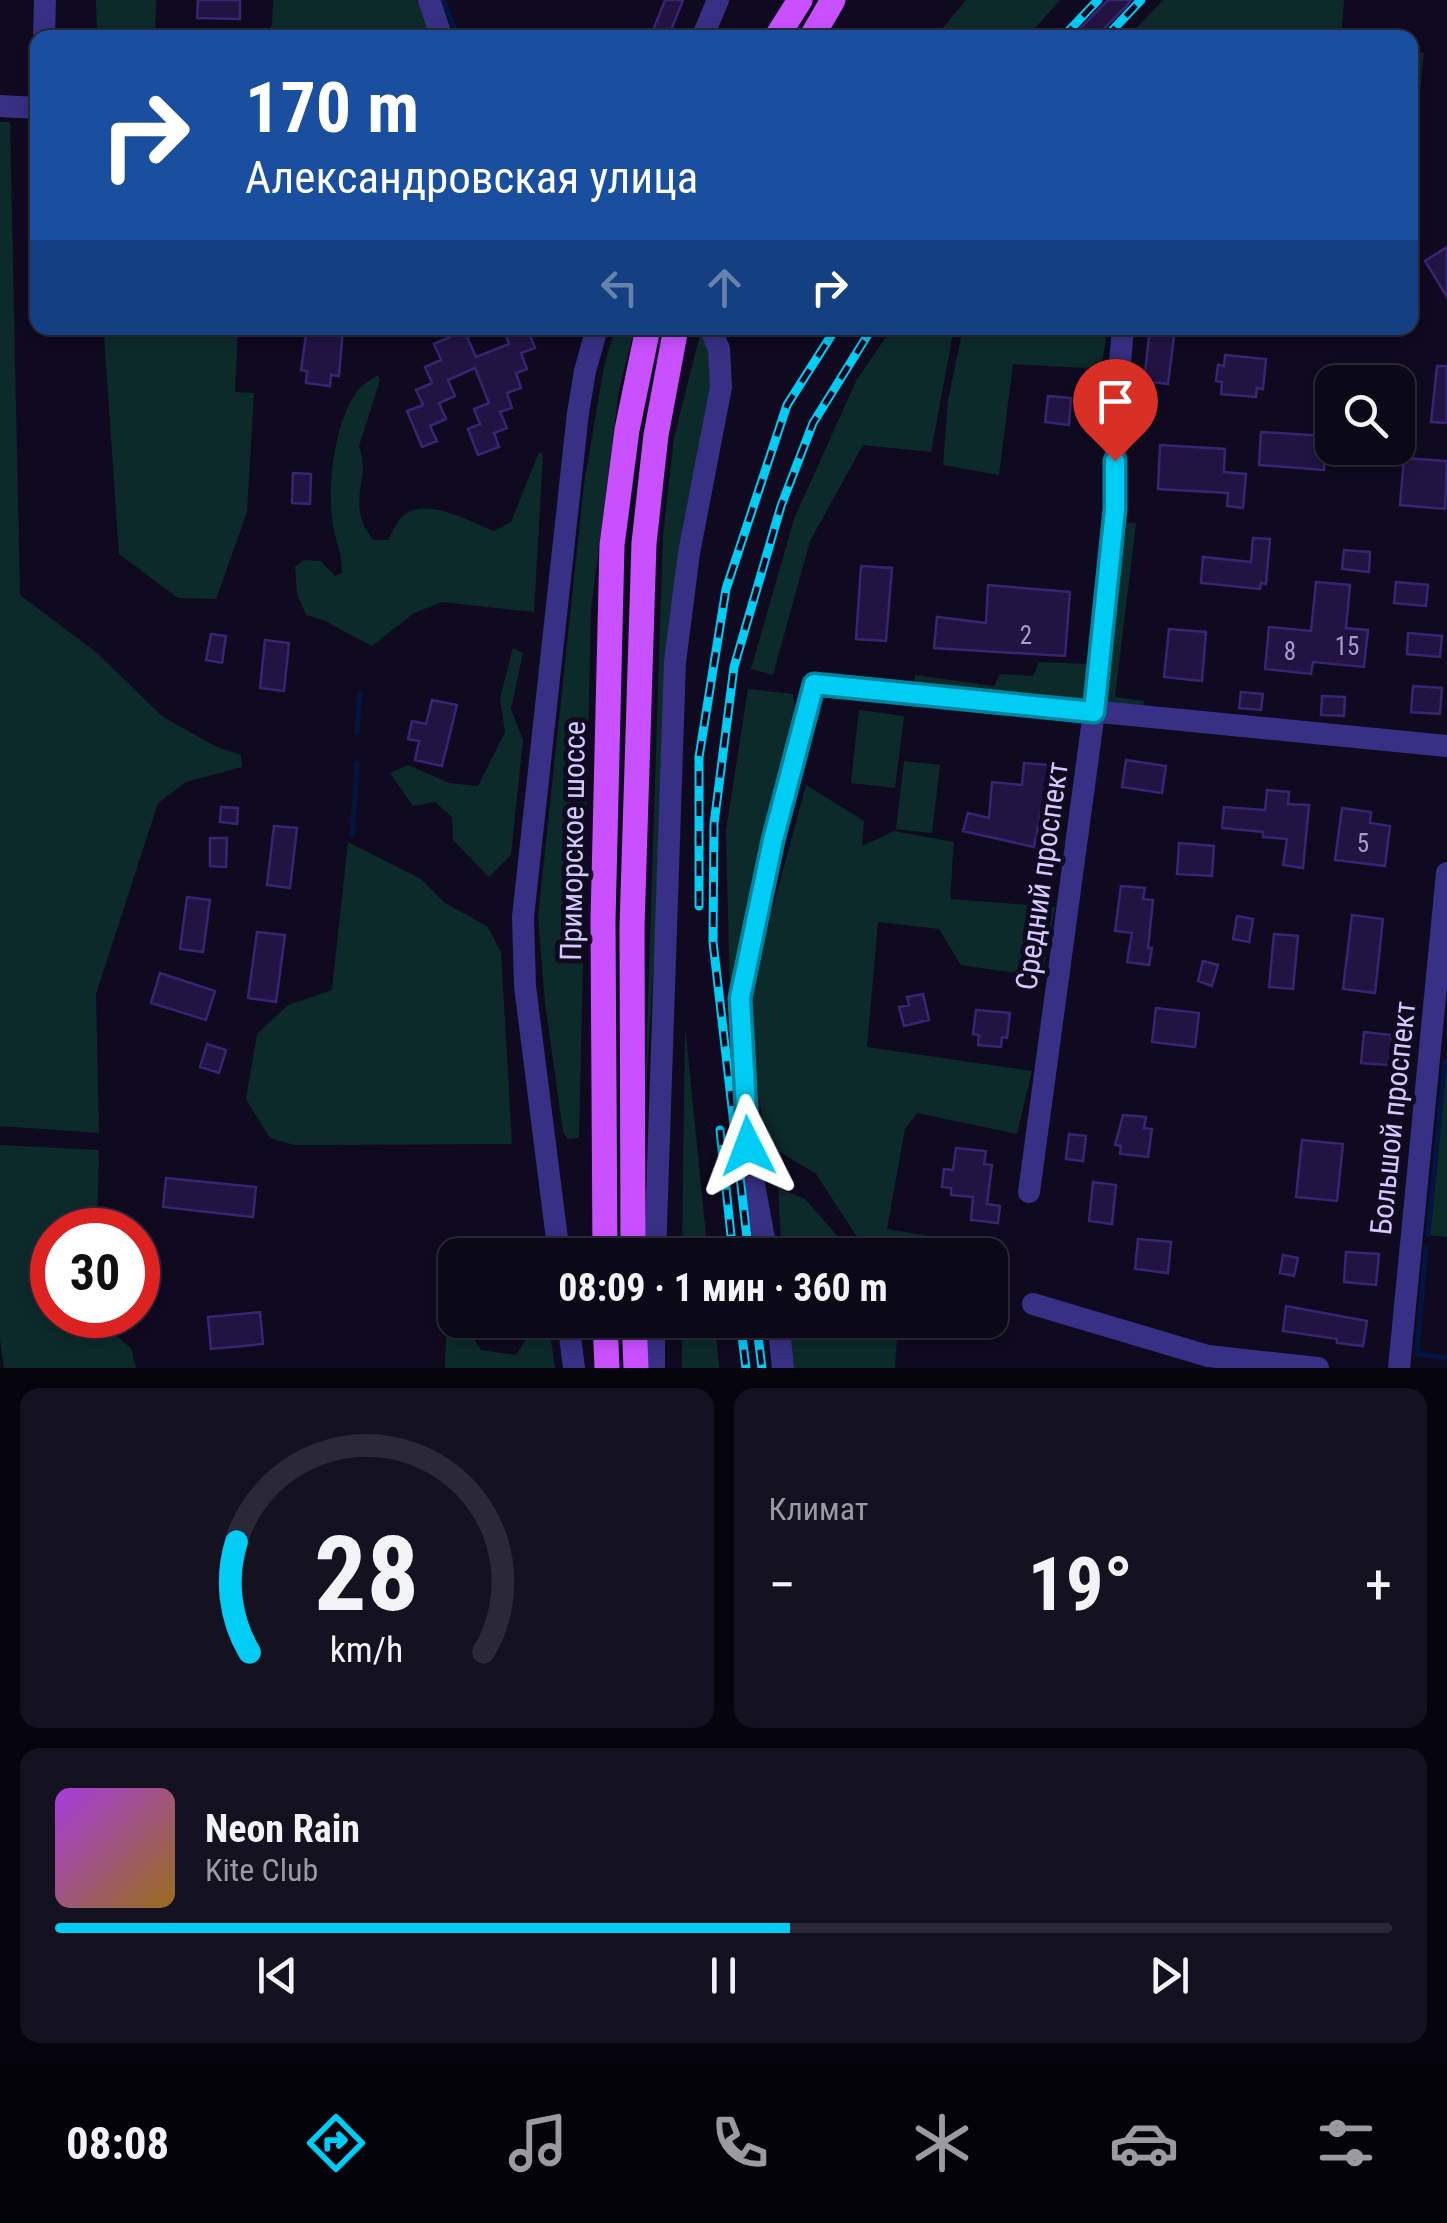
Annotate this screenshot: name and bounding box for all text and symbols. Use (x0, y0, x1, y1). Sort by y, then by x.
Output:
text: 170 m (245, 67, 419, 149)
icon: right (80, 70, 210, 200)
text: Александровская улица (245, 151, 698, 204)
icon: left (592, 260, 647, 315)
icon: ahead (697, 260, 752, 315)
icon: right (802, 260, 857, 315)
pin (1073, 359, 1158, 462)
map controls (1315, 365, 1415, 465)
button: search (1315, 365, 1415, 465)
icon: arrive (1088, 374, 1143, 429)
house number: 2 (1020, 621, 1032, 650)
house number: 15 (1335, 632, 1359, 661)
house number: 8 (1284, 637, 1296, 666)
street label: Приморское шоссе (553, 721, 592, 961)
street label: Средний проспект (1008, 760, 1075, 992)
house number: 5 (1357, 829, 1369, 858)
street label: Большой проспект (1363, 999, 1422, 1237)
position arrow (696, 1094, 800, 1198)
speed limit sign: 30 (30, 1208, 160, 1338)
text: 08:09 · 1 мин · 360 m (558, 1266, 888, 1310)
text: Климат (769, 1490, 868, 1528)
text: 28 (314, 1514, 419, 1635)
text: 19° (1028, 1540, 1133, 1628)
text: − (769, 1553, 796, 1617)
text: + (1365, 1553, 1392, 1617)
text: km/h (330, 1629, 404, 1671)
text: Neon Rain (205, 1807, 360, 1851)
text: Kite Club (205, 1851, 318, 1889)
icon: previous (250, 1948, 305, 2003)
icon: pause (696, 1948, 751, 2003)
icon: next (1142, 1948, 1197, 2003)
icon: directions (301, 2108, 371, 2178)
icon: music (503, 2108, 573, 2178)
icon: phone (705, 2108, 775, 2178)
icon: climate (907, 2108, 977, 2178)
icon: car (1109, 2108, 1179, 2178)
icon: filters (1311, 2108, 1381, 2178)
text: 08:08 (66, 2117, 169, 2170)

